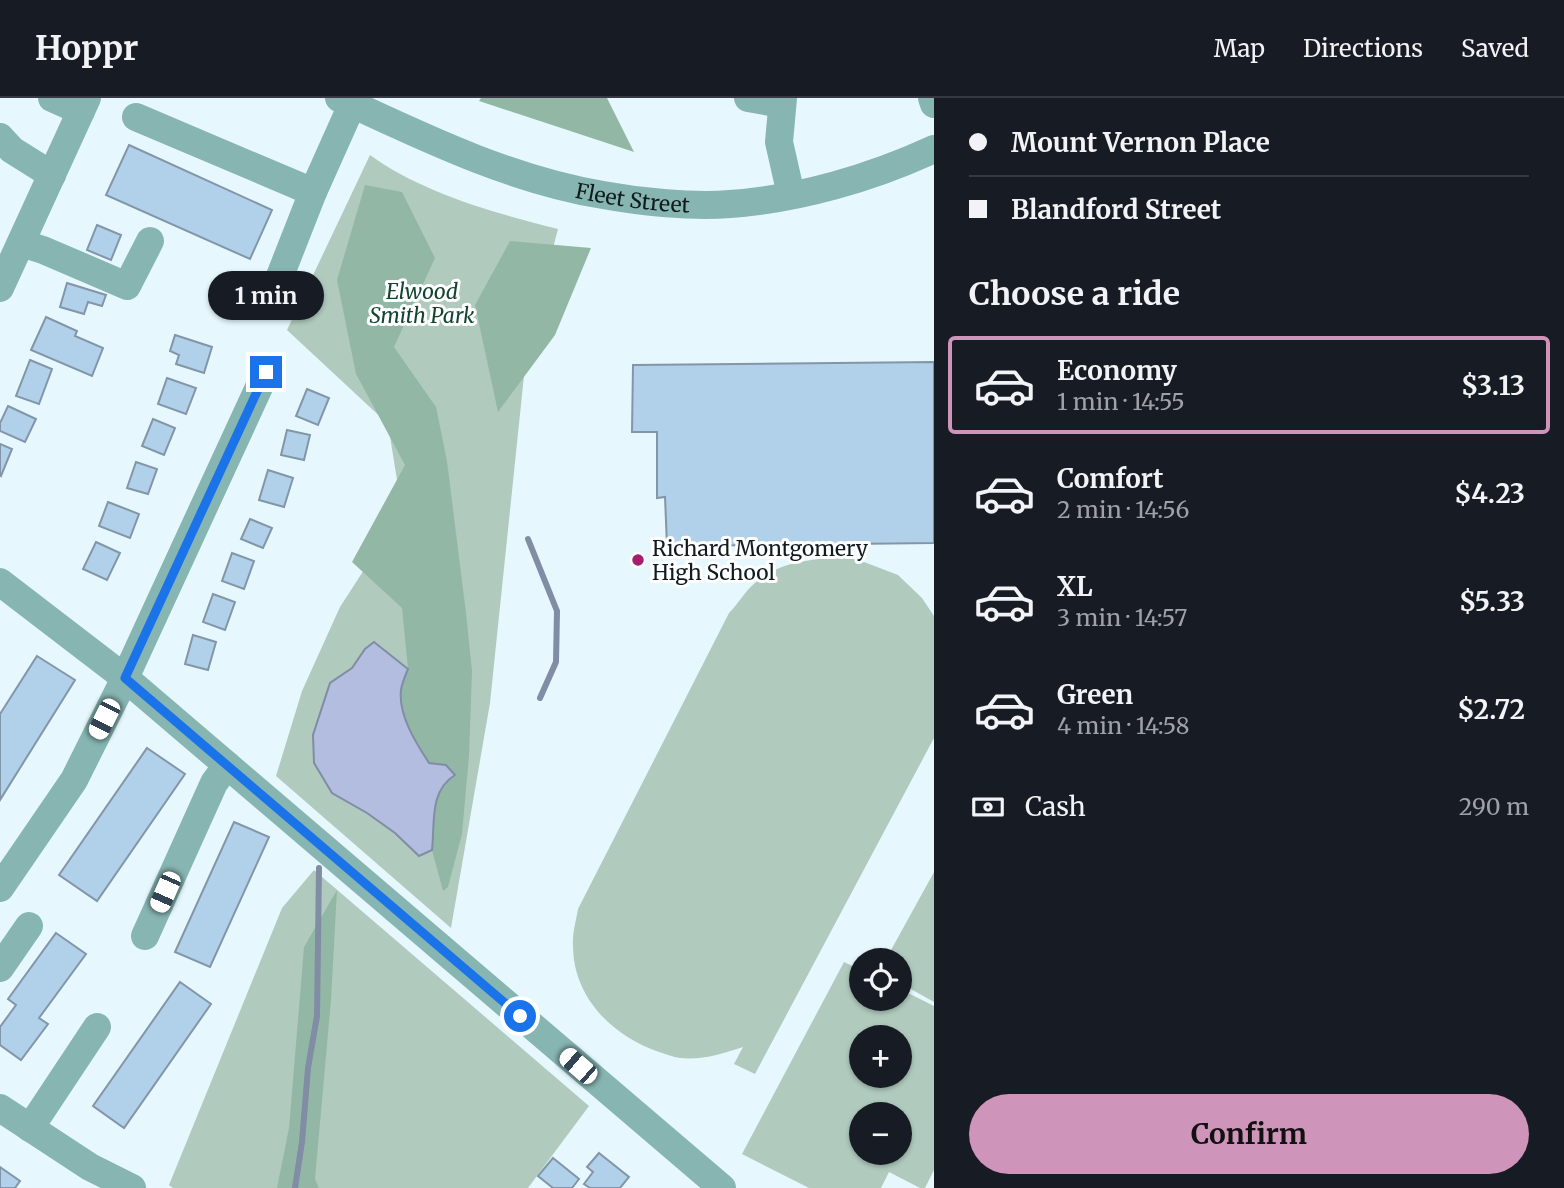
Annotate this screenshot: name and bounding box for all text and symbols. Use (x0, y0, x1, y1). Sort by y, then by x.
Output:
text: Hoppr (35, 28, 138, 69)
text: Map (1214, 33, 1265, 64)
text: Directions (1303, 33, 1423, 64)
text: Saved (1461, 33, 1529, 64)
text: Mount Vernon Place (1011, 126, 1270, 159)
street label: Fleet Street (573, 177, 690, 218)
text: Blandford Street (1011, 193, 1221, 226)
callout: 1 min (208, 271, 324, 320)
text: Choose a ride (969, 274, 1180, 314)
park label: Elwood Smith Park (370, 278, 475, 329)
text: 1 min (235, 281, 297, 310)
icon: car (973, 354, 1036, 417)
text: Economy (1057, 354, 1177, 387)
route end (250, 356, 282, 388)
text: $3.13 (1461, 369, 1525, 402)
text: 1 min · 14:55 (1057, 387, 1185, 416)
icon: car (973, 462, 1036, 525)
text: Comfort (1057, 462, 1163, 495)
text: $4.23 (1454, 477, 1525, 510)
text: 2 min · 14:56 (1057, 495, 1189, 524)
place label: Richard Montgomery High School (652, 535, 869, 586)
marker: Richard Montgomery High School (630, 552, 646, 568)
icon: car (973, 570, 1036, 633)
text: XL (1057, 570, 1093, 603)
text: $5.33 (1459, 585, 1525, 618)
text: 3 min · 14:57 (1057, 603, 1187, 632)
icon: car (973, 678, 1036, 741)
text: Green (1057, 678, 1133, 711)
text: $2.72 (1457, 693, 1525, 726)
car (86, 696, 123, 742)
text: 4 min · 14:58 (1057, 711, 1190, 740)
icon: cash (969, 788, 1007, 826)
text: Cash (1025, 790, 1086, 823)
text: 290 m (1459, 792, 1529, 821)
car (147, 869, 184, 915)
map controls (849, 948, 912, 1165)
button: locate (849, 948, 912, 1011)
route start (504, 1000, 536, 1032)
button: + (849, 1025, 912, 1088)
car (556, 1044, 601, 1088)
button: Confirm (969, 1094, 1529, 1174)
button: − (849, 1102, 912, 1165)

